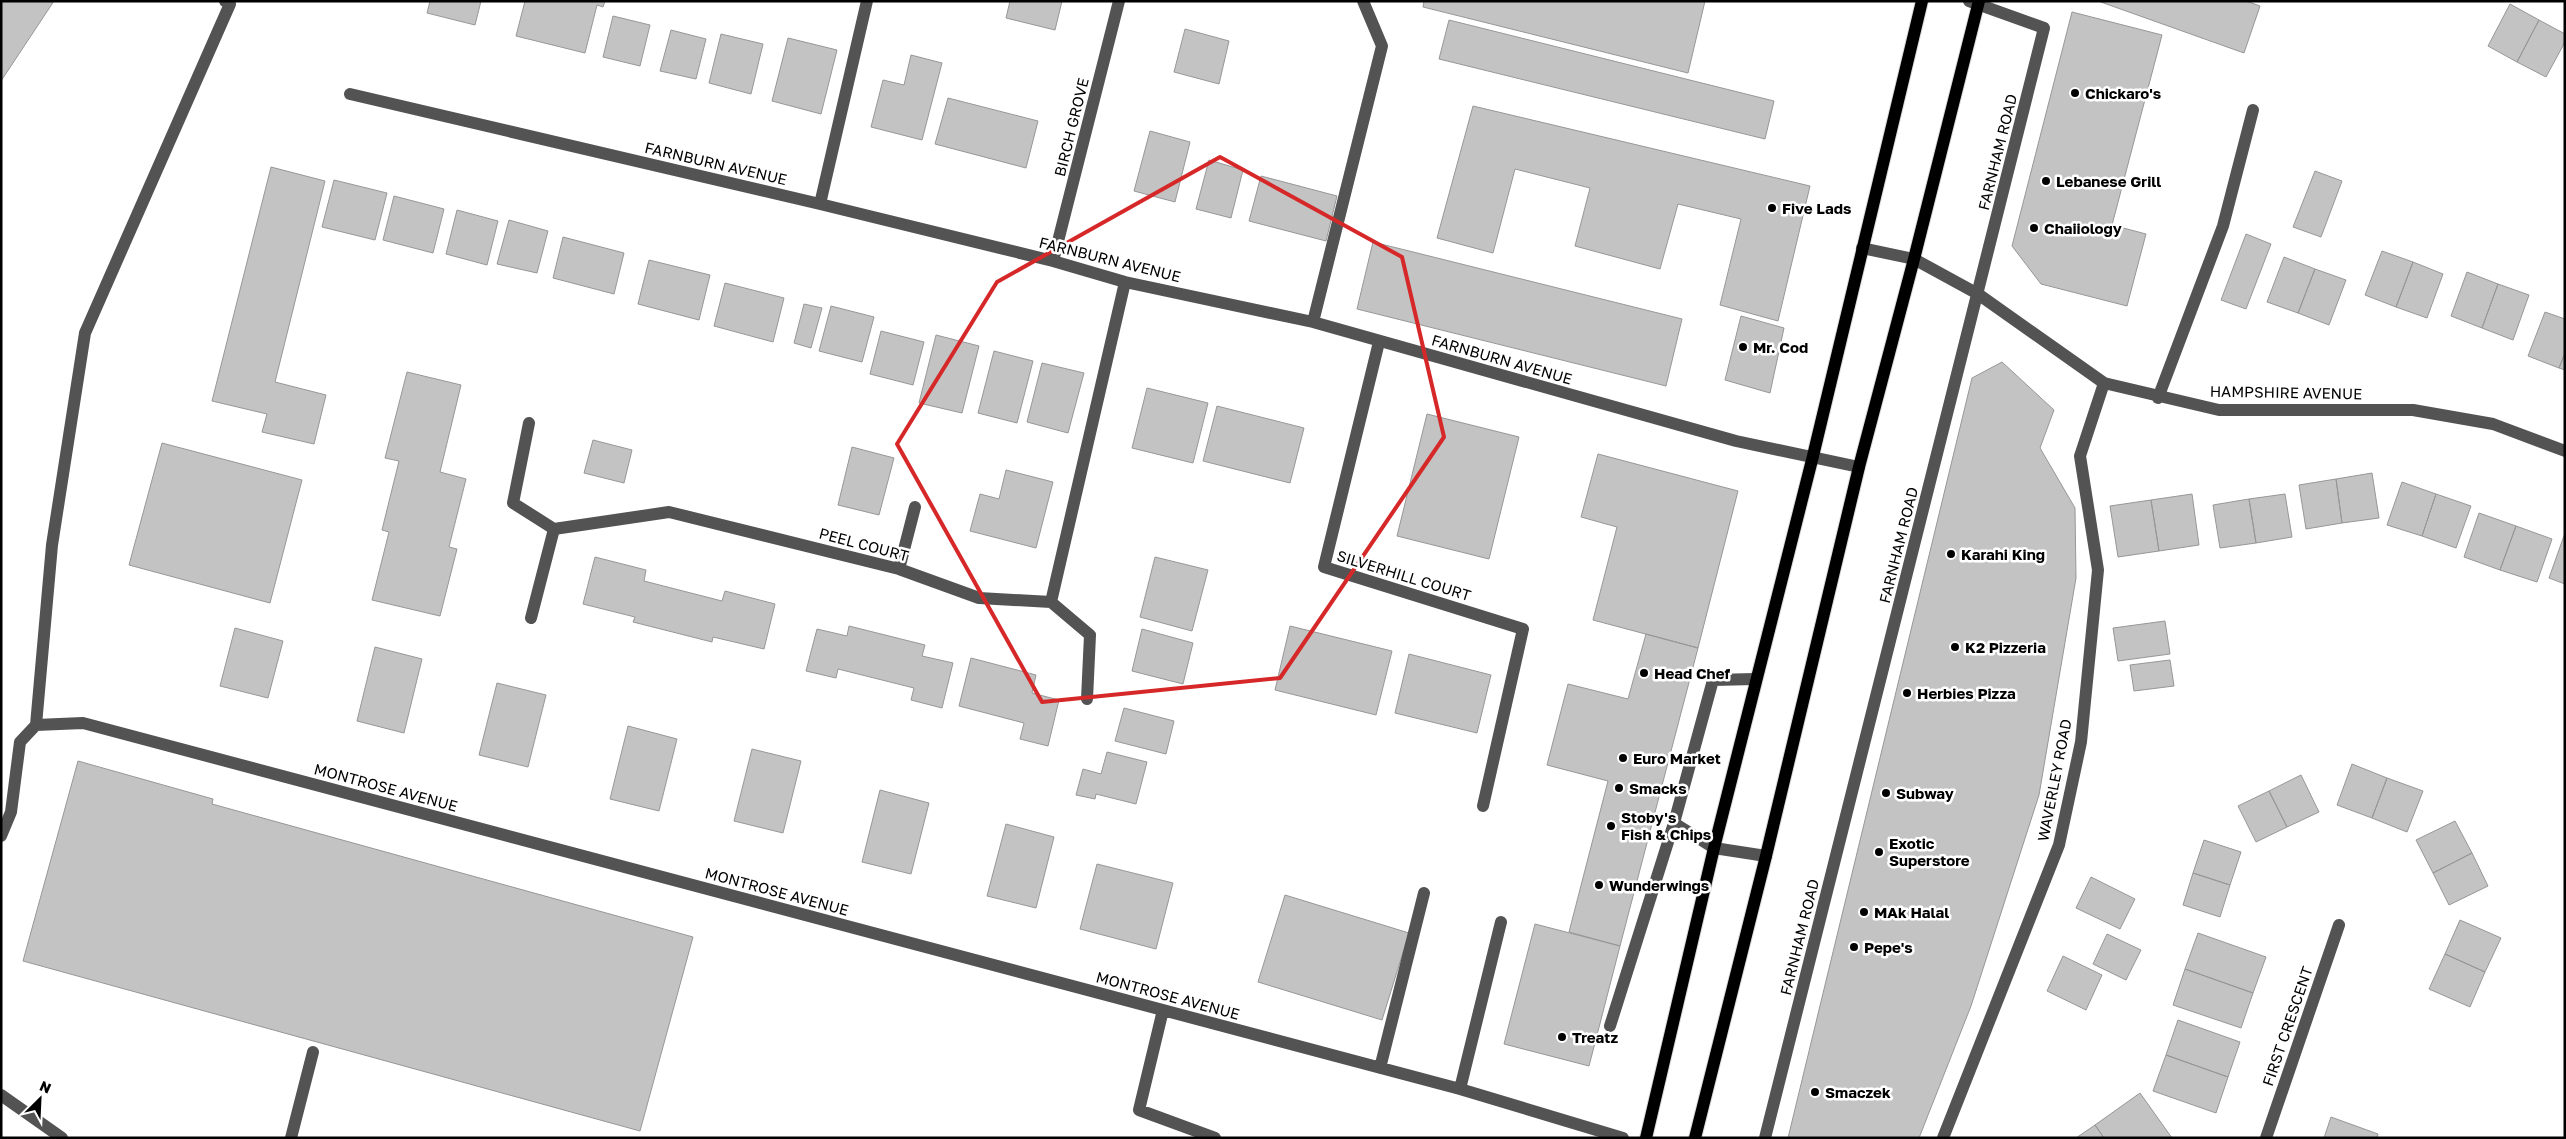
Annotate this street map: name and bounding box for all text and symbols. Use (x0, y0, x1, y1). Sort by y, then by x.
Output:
street label: BIRCH GROVE (1050, 76, 1092, 178)
place label: Chickaro's (2085, 84, 2161, 102)
marker: Chickaro's (2069, 87, 2081, 99)
street label: FARNHAM ROAD (1974, 92, 2020, 212)
street label: FARNBURN AVENUE (643, 138, 789, 188)
place label: Lebanese Grill (2056, 172, 2161, 190)
marker: Lebanese Grill (2040, 175, 2052, 187)
place label: Five Lads (1782, 199, 1851, 217)
marker: Five Lads (1766, 202, 1778, 214)
place label: Chaiiology (2044, 219, 2122, 237)
marker: Chaiiology (2028, 222, 2040, 234)
street label: FARNBURN AVENUE (1037, 233, 1183, 285)
street label: FARNBURN AVENUE (1430, 330, 1574, 388)
place label: Mr. Cod (1753, 338, 1808, 356)
marker: Mr. Cod (1737, 341, 1749, 353)
street label: HAMPSHIRE AVENUE (2210, 382, 2362, 402)
street label: FARNHAM ROAD (1875, 485, 1921, 605)
street label: PEEL COURT (817, 523, 911, 565)
place label: Karahi King (1961, 545, 2045, 563)
street label: SILVERHILL COURT (1335, 546, 1473, 604)
marker: Karahi King (1945, 548, 1957, 560)
place label: K2 Pizzeria (1965, 638, 2046, 656)
marker: K2 Pizzeria (1949, 641, 1961, 653)
place label: Head Chef (1654, 664, 1730, 682)
marker: Head Chef (1638, 667, 1650, 679)
place label: Herbies Pizza (1917, 684, 2016, 702)
marker: Herbies Pizza (1901, 687, 1913, 699)
street label: WAVERLEY ROAD (2033, 717, 2075, 843)
place label: Euro Market (1633, 749, 1721, 767)
marker: Euro Market (1617, 752, 1629, 764)
street label: MONTROSE AVENUE (312, 759, 460, 815)
place label: Smacks (1629, 779, 1687, 797)
marker: Smacks (1613, 782, 1625, 794)
place label: Subway (1896, 784, 1954, 802)
marker: Subway (1880, 787, 1892, 799)
place label: Stoby's Fish & Chips (1621, 808, 1711, 843)
marker: Stoby's Fish & Chips (1605, 820, 1617, 832)
place label: Exotic Superstore (1889, 834, 1970, 869)
marker: Exotic Superstore (1873, 846, 1885, 858)
street label: MONTROSE AVENUE (703, 863, 851, 919)
place label: Wunderwings (1609, 876, 1709, 894)
street label: FARNHAM ROAD (1776, 877, 1822, 997)
marker: Wunderwings (1593, 879, 1605, 891)
place label: MAk Halal (1874, 903, 1949, 921)
marker: MAk Halal (1858, 906, 1870, 918)
place label: Pepe's (1864, 938, 1913, 956)
marker: Pepe's (1848, 941, 1860, 953)
street label: FIRST CRESCENT (2258, 964, 2316, 1088)
street label: MONTROSE AVENUE (1094, 967, 1242, 1023)
place label: Treatz (1572, 1028, 1619, 1046)
marker: Treatz (1556, 1031, 1568, 1043)
north arrow (15, 1074, 65, 1124)
text: N (37, 1077, 54, 1097)
place label: Smaczek (1825, 1083, 1891, 1101)
marker: Smaczek (1809, 1086, 1821, 1098)

